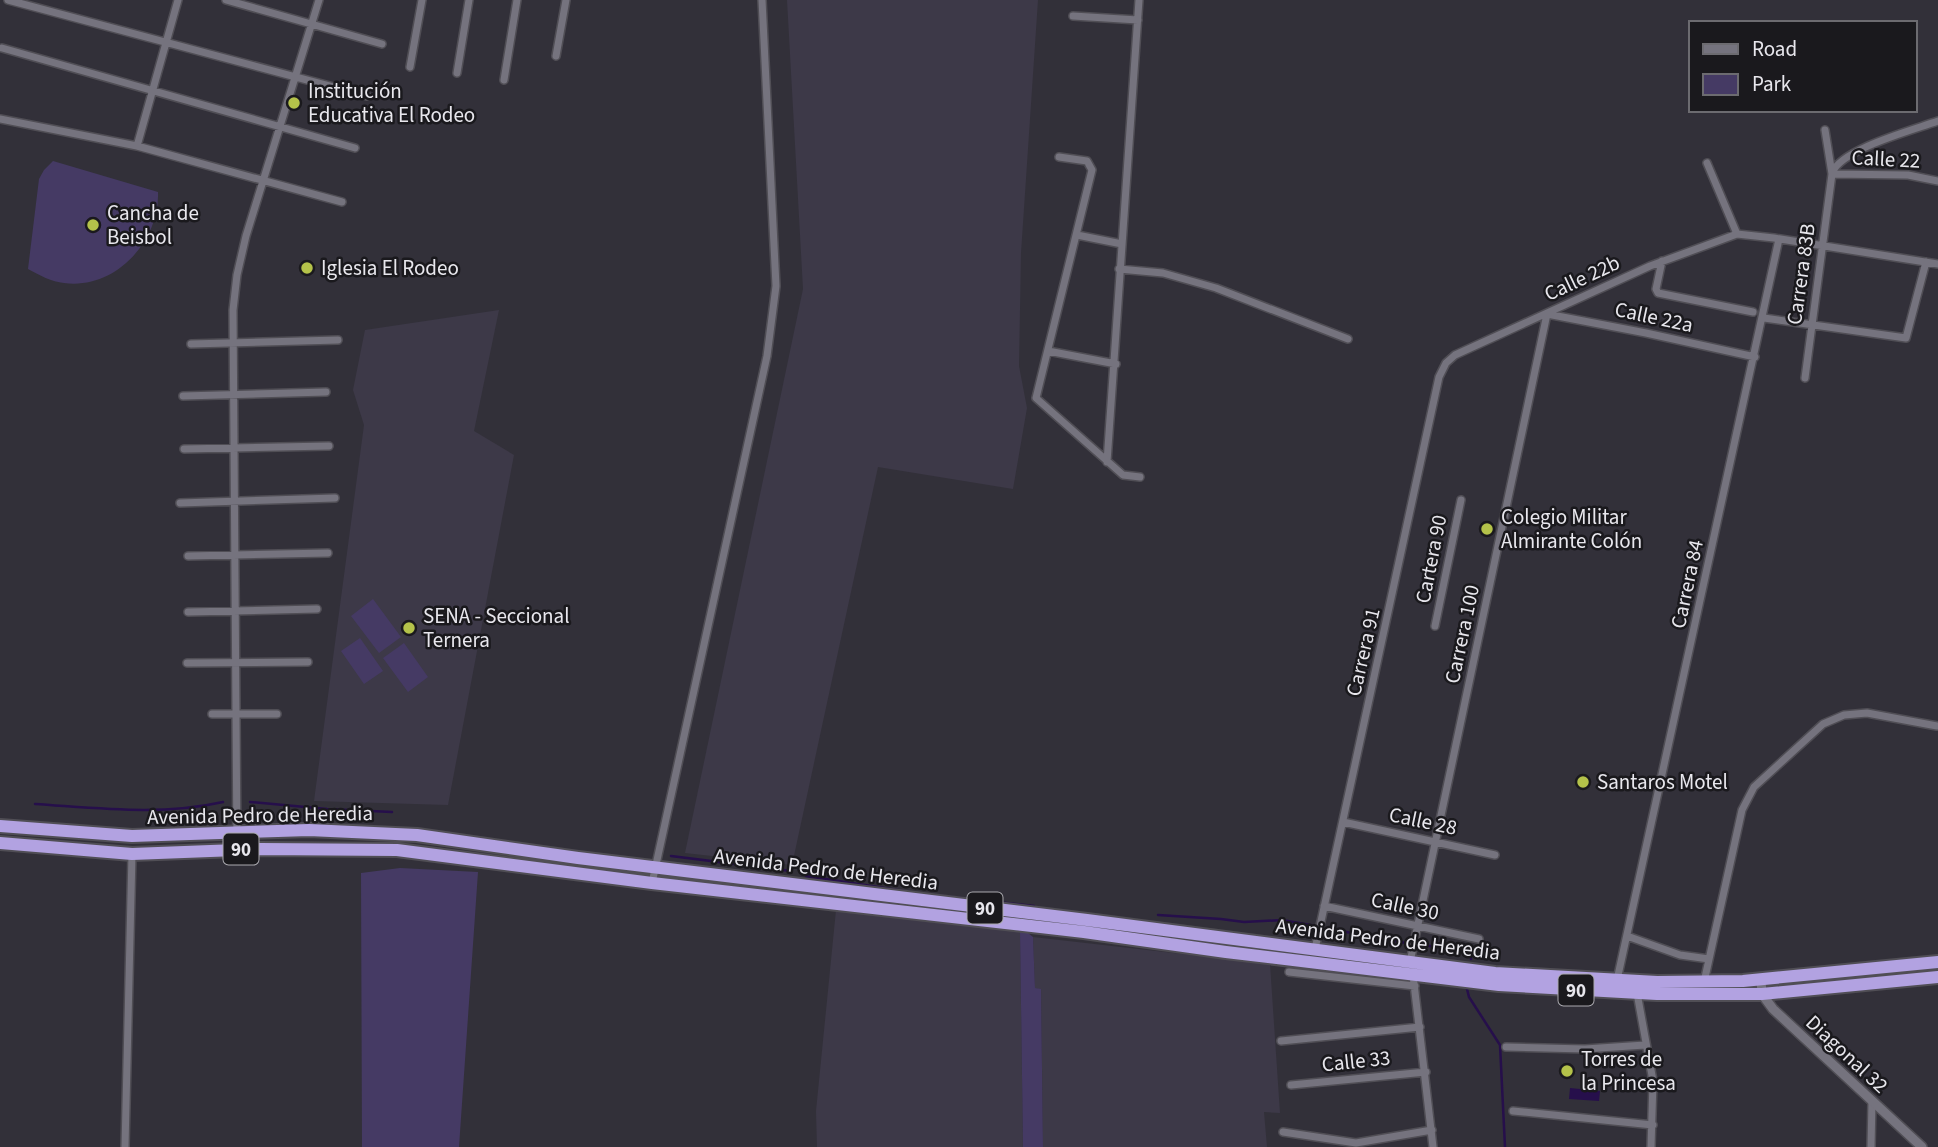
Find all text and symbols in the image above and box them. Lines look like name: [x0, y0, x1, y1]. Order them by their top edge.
legend: [1689, 21, 1917, 112]
text: Road: [1752, 34, 1797, 64]
text: Park: [1752, 69, 1792, 99]
place label: Institución Educativa El Rodeo: [308, 76, 475, 130]
marker: Institución Educativa El Rodeo: [286, 95, 302, 111]
street label: Calle 22: [1851, 142, 1921, 176]
place label: Cancha de Beisbol: [107, 198, 199, 252]
marker: Cancha de Beisbol: [85, 217, 101, 233]
street label: Carrera 83B: [1779, 221, 1823, 327]
street label: Calle 22b: [1539, 247, 1625, 309]
place label: Iglesia El Rodeo: [321, 253, 459, 283]
marker: Iglesia El Rodeo: [299, 260, 315, 276]
street label: Calle 22a: [1612, 294, 1696, 340]
place label: Colegio Militar Almirante Colón: [1501, 502, 1642, 556]
street label: Cartera 90: [1408, 512, 1454, 606]
marker: Colegio Militar Almirante Colón: [1479, 521, 1495, 537]
street label: Carrera 84: [1663, 537, 1711, 631]
street label: Carrera 100: [1437, 582, 1487, 686]
place label: SENA - Seccional Ternera: [423, 601, 570, 655]
street label: Carrera 91: [1338, 605, 1388, 699]
marker: SENA - Seccional Ternera: [401, 620, 417, 636]
place label: Santaros Motel: [1597, 767, 1728, 797]
marker: Santaros Motel: [1575, 774, 1591, 790]
street label: Avenida Pedro de Heredia: [147, 798, 373, 832]
street label: Calle 28: [1386, 799, 1460, 843]
road number: 90: [224, 834, 258, 864]
street label: Avenida Pedro de Heredia: [712, 840, 940, 898]
street label: Calle 30: [1368, 884, 1442, 928]
road number: 90: [968, 893, 1002, 924]
street label: Avenida Pedro de Heredia: [1274, 910, 1502, 968]
road number: 90: [1558, 974, 1594, 1006]
street label: Diagonal 32: [1799, 1008, 1895, 1100]
street label: Calle 33: [1320, 1042, 1392, 1080]
place label: Torres de la Princesa: [1581, 1044, 1676, 1098]
marker: Torres de la Princesa: [1559, 1063, 1575, 1079]

